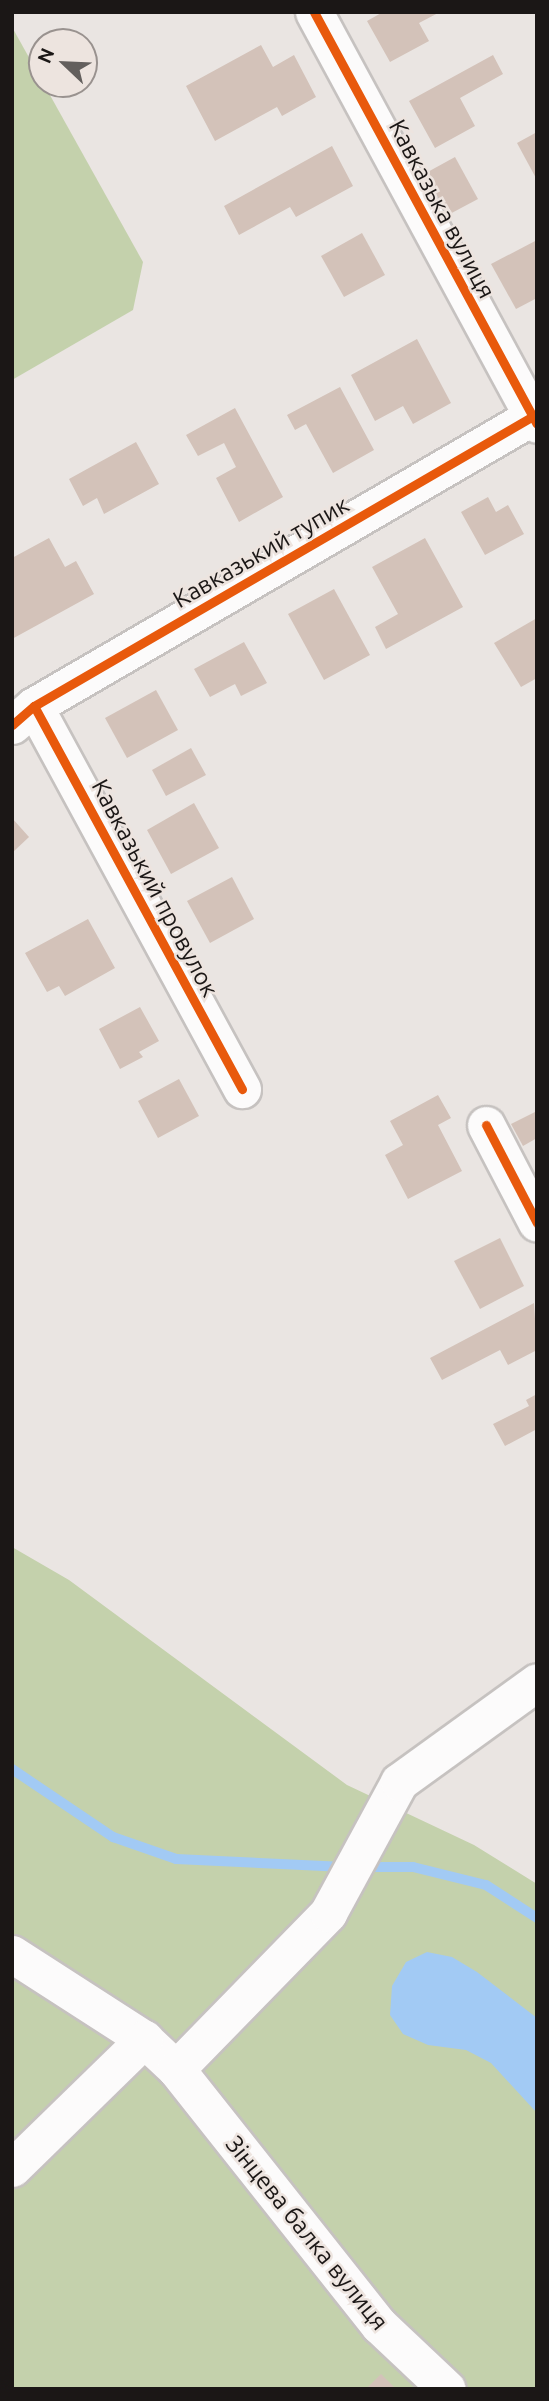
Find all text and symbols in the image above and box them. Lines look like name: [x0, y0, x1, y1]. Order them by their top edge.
north arrow: [28, 28, 98, 98]
text: N: [33, 45, 58, 66]
street label: Кавказька вулиця: [383, 115, 501, 303]
street label: Кавказький тупик: [168, 490, 354, 614]
street label: Кавказький провулок: [86, 775, 224, 1001]
street label: Зінцева балка вулиця: [220, 2130, 394, 2336]

